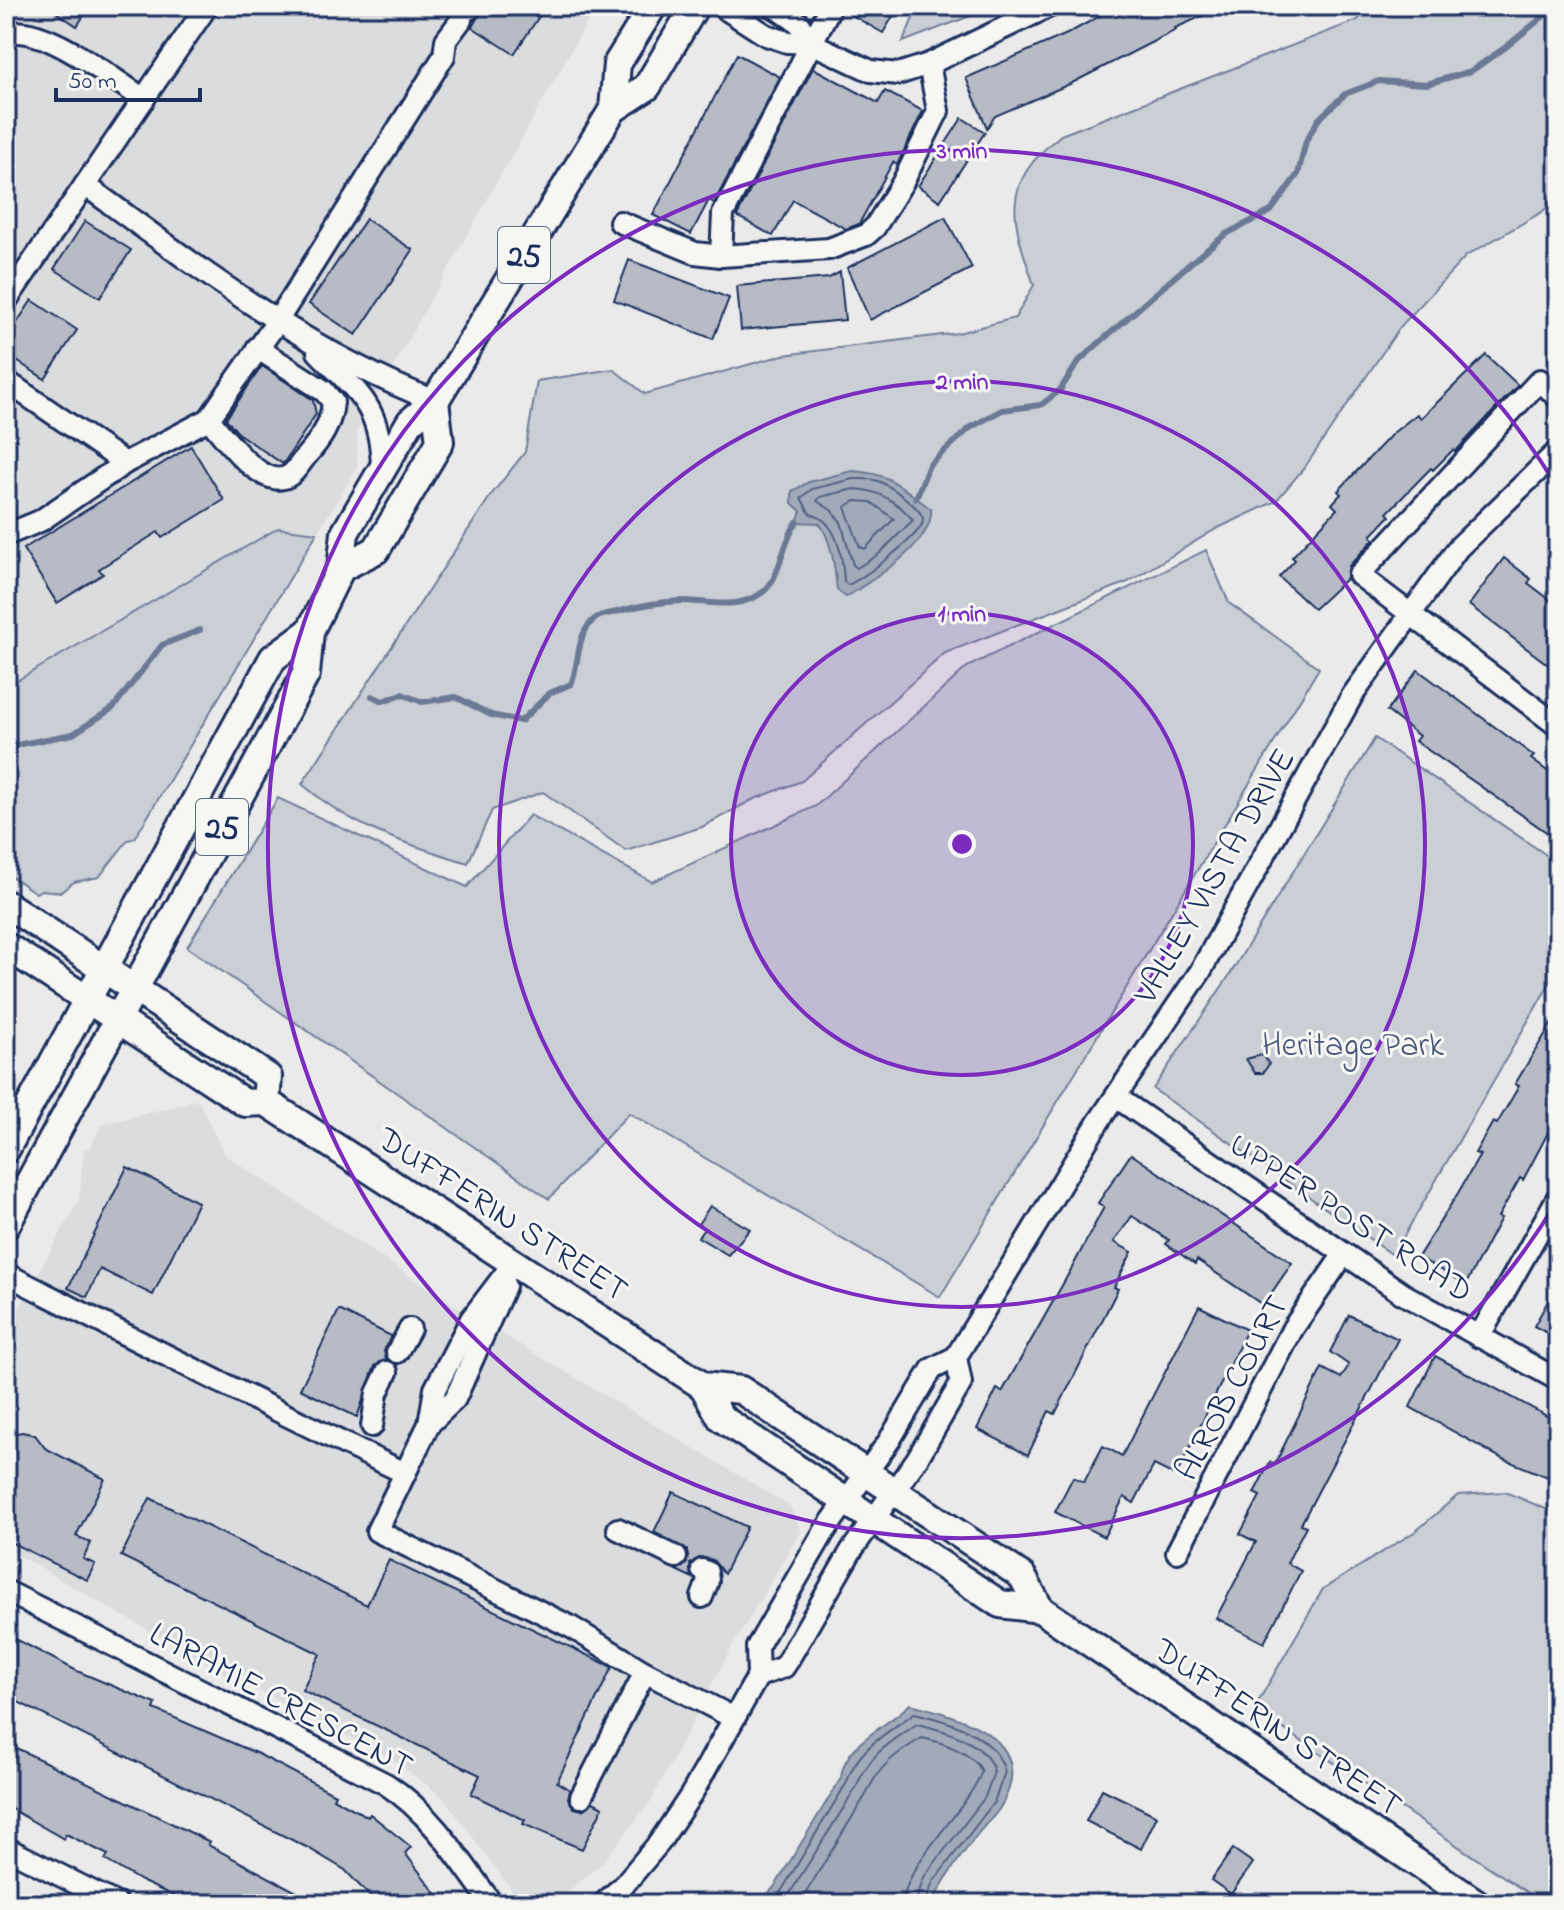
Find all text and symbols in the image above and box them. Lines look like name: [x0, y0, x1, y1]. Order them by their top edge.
scale bar: [56, 52, 200, 102]
text: 50 m: [68, 65, 117, 100]
text: 3 min: [936, 135, 988, 170]
road number: 25: [498, 227, 550, 283]
text: 2 min: [935, 366, 989, 401]
text: 1 min: [938, 598, 986, 633]
street label: VALLEY VISTA DRIVE: [1122, 740, 1310, 1015]
road number: 25: [196, 799, 248, 855]
centre of rings: [948, 830, 976, 858]
park label: Heritage Park: [1262, 1022, 1444, 1072]
street label: DUFFERIN STREET: [366, 1116, 637, 1316]
street label: UPPER POST ROAD: [1218, 1122, 1482, 1317]
street label: ALROB COURT: [1164, 1287, 1303, 1491]
street label: LARAMIE CRESCENT: [139, 1611, 421, 1792]
street label: DUFFERIN STREET: [1142, 1627, 1411, 1831]

